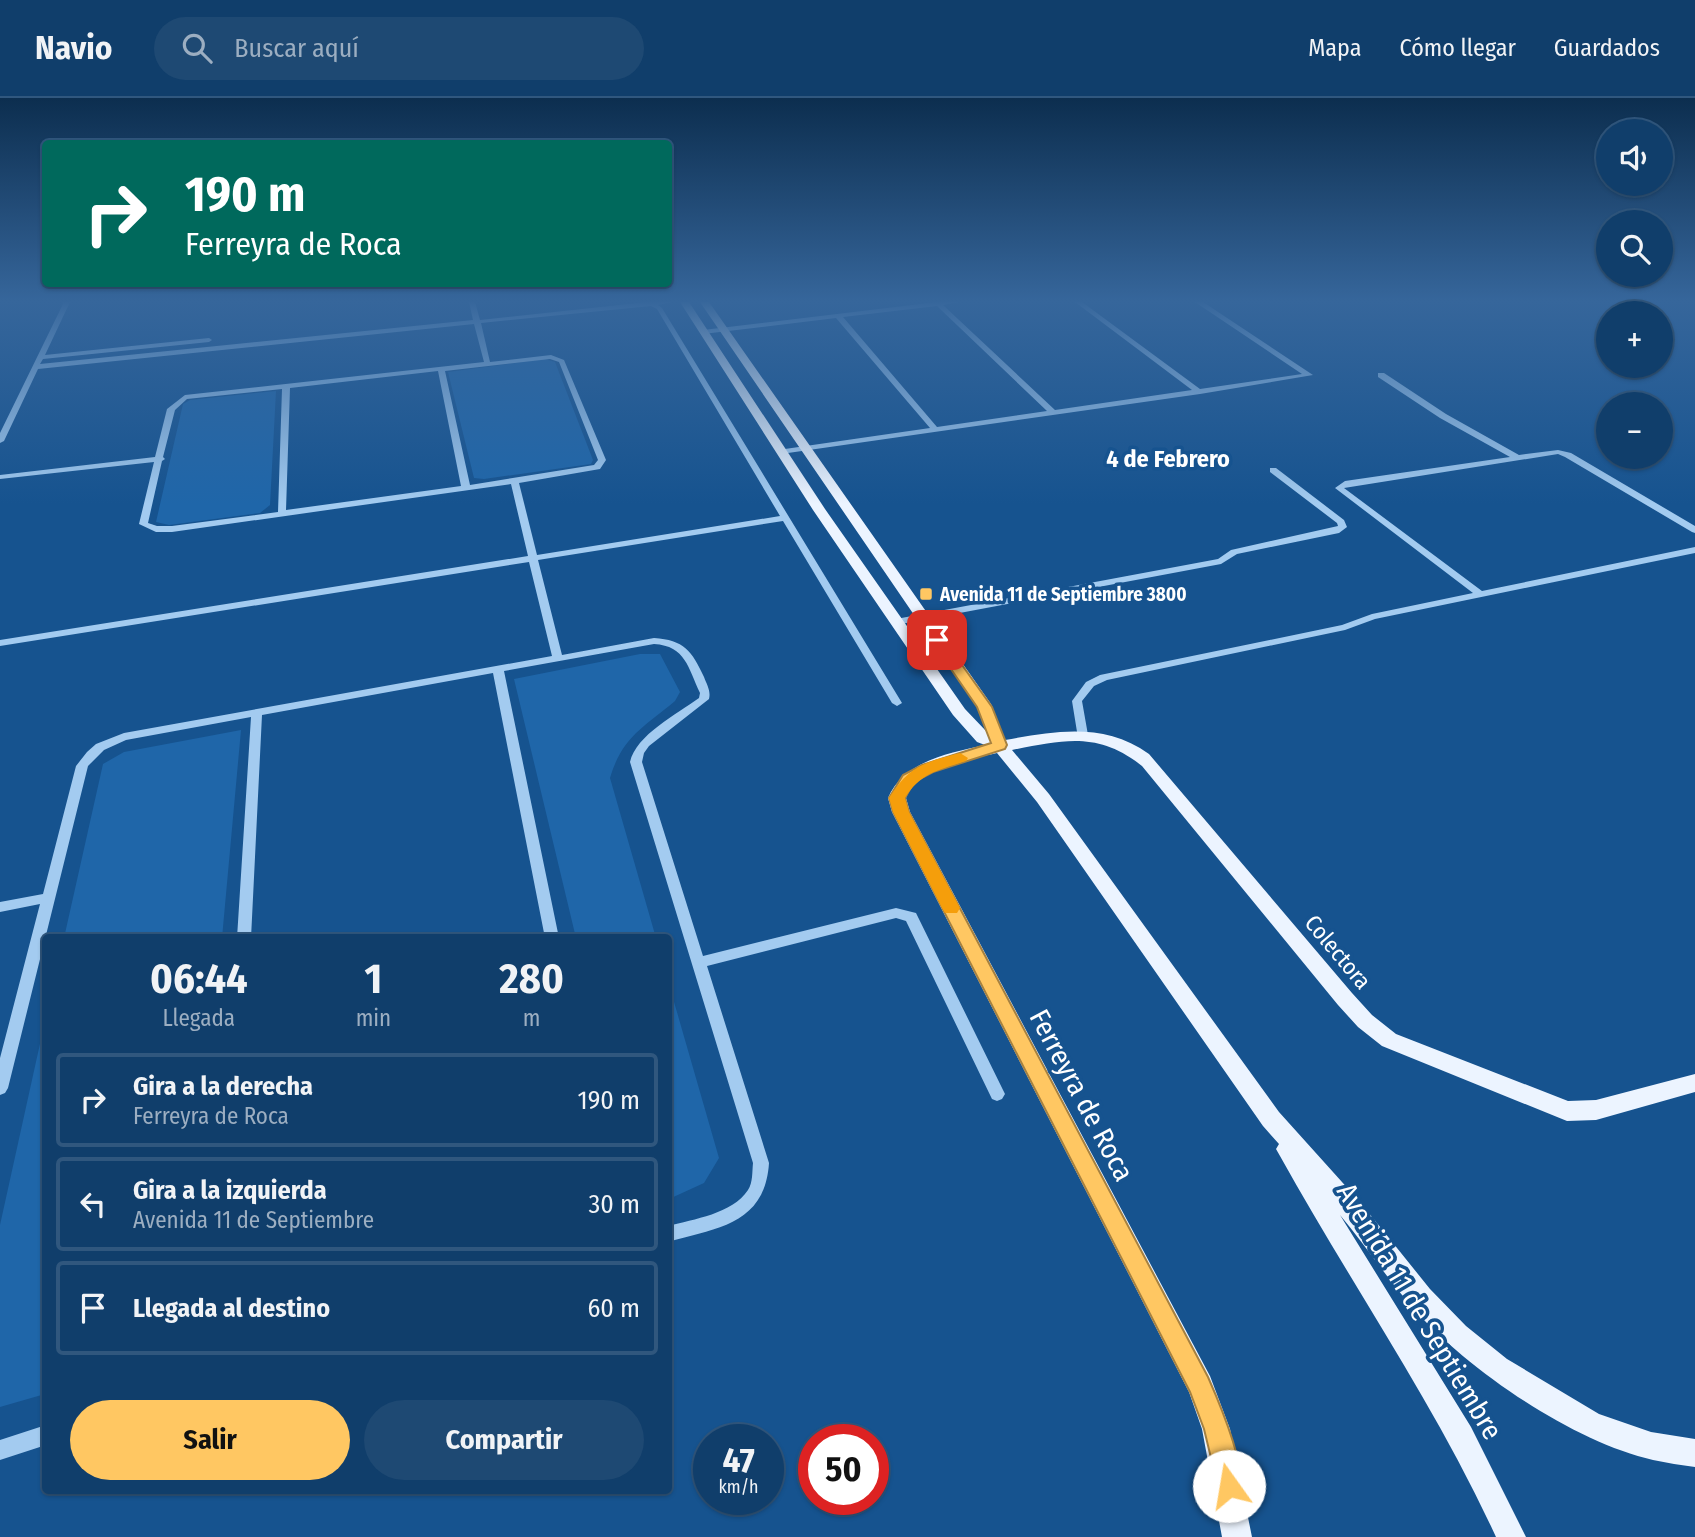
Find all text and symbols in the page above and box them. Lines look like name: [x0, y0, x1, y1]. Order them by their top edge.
search box: [154, 17, 644, 80]
text: Navio: [35, 28, 112, 68]
icon: search: [178, 29, 216, 67]
text: Buscar aquí: [234, 33, 359, 64]
text: Mapa: [1308, 34, 1361, 62]
text: Cómo llegar: [1399, 34, 1516, 62]
text: Guardados: [1554, 34, 1660, 62]
map controls: [1596, 119, 1673, 469]
button: sound: [1596, 119, 1673, 196]
text: 190 m: [185, 165, 305, 224]
icon: right: [70, 168, 161, 259]
button: search: [1596, 210, 1673, 287]
text: Ferreyra de Roca: [185, 225, 402, 263]
button: +: [1596, 301, 1673, 378]
button: −: [1596, 392, 1673, 469]
district label: 4 de Febrero: [1106, 445, 1230, 473]
place label: Avenida 11 de Septiembre 3800: [939, 583, 1187, 606]
marker: Avenida 11 de Septiembre 3800: [918, 586, 934, 602]
pin: [907, 610, 967, 670]
icon: arrive: [918, 621, 956, 659]
street label: Colectora: [1299, 909, 1377, 995]
text: 06:44: [150, 954, 248, 1004]
text: 1: [365, 954, 382, 1004]
text: 280: [499, 954, 564, 1004]
text: Llegada: [163, 1004, 235, 1032]
text: min: [356, 1004, 391, 1032]
text: m: [523, 1004, 540, 1032]
street label: Ferreyra de Roca: [1022, 1004, 1141, 1187]
text: Gira a la derecha: [133, 1071, 313, 1102]
icon: right: [74, 1081, 112, 1119]
text: 190 m: [578, 1085, 640, 1116]
text: Ferreyra de Roca: [133, 1102, 289, 1130]
text: Gira a la izquierda: [133, 1175, 327, 1206]
street label: Avenida 11 de Septiembre: [1330, 1177, 1509, 1445]
icon: left: [74, 1185, 112, 1223]
text: 30 m: [589, 1189, 640, 1220]
text: Avenida 11 de Septiembre: [133, 1206, 374, 1234]
icon: arrive: [74, 1289, 112, 1327]
text: Llegada al destino: [133, 1293, 330, 1324]
text: 60 m: [587, 1293, 640, 1324]
button: Salir: [70, 1400, 350, 1480]
button: Compartir: [364, 1400, 644, 1480]
speed limit sign: 50: [798, 1424, 889, 1515]
text: 47: [722, 1439, 755, 1481]
position arrow: [1192, 1449, 1266, 1523]
text: km/h: [718, 1476, 759, 1498]

